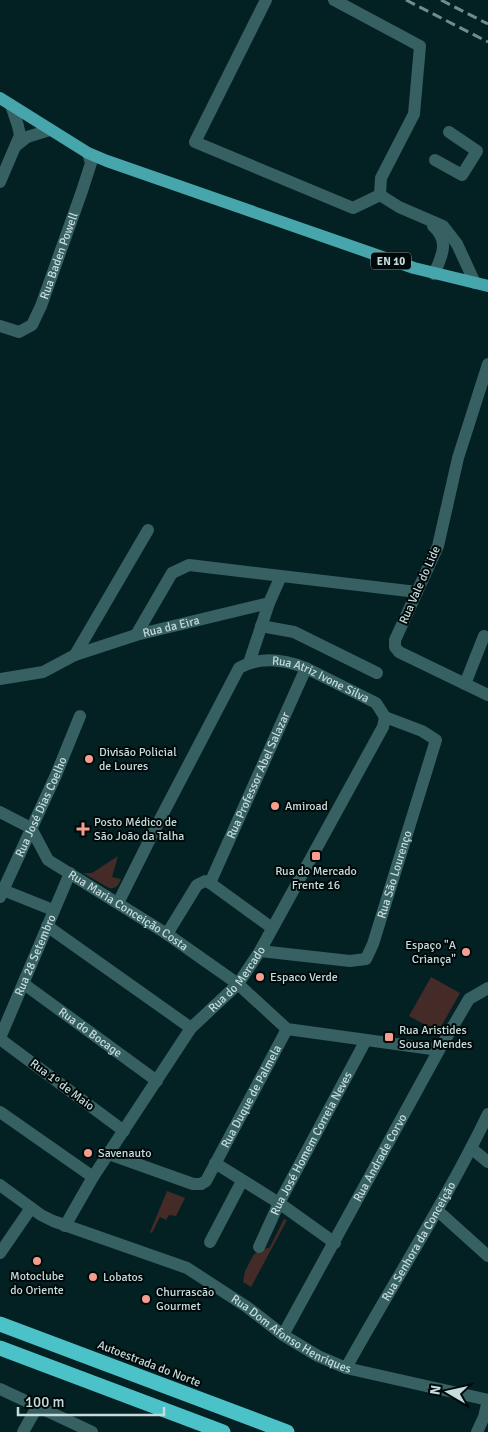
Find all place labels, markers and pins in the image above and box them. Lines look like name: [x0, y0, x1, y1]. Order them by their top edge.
place label: Divisão Policial de Loures: [99, 745, 177, 774]
marker: Divisão Policial de Loures: [83, 753, 95, 765]
place label: Amiroad: [285, 799, 328, 814]
marker: Amiroad: [269, 800, 281, 812]
place label: Posto Médico de São João da Talha: [94, 815, 184, 844]
marker: Posto Médico de São João da Talha: [76, 822, 90, 836]
marker: Rua do Mercado Frente 16: [310, 850, 322, 862]
place label: Rua do Mercado Frente 16: [275, 864, 357, 893]
place label: Espaço "A Criança": [405, 938, 457, 967]
marker: Espaço "A Criança": [460, 946, 472, 958]
place label: Espaco Verde: [270, 970, 338, 985]
marker: Espaco Verde: [254, 971, 266, 983]
place label: Rua Aristides Sousa Mendes: [399, 1023, 472, 1052]
marker: Rua Aristides Sousa Mendes: [383, 1031, 395, 1043]
place label: Savenauto: [98, 1146, 151, 1161]
marker: Savenauto: [82, 1147, 94, 1159]
marker: Motoclube do Oriente: [31, 1255, 43, 1267]
place label: Motoclube do Oriente: [10, 1269, 64, 1298]
place label: Lobatos: [103, 1270, 143, 1285]
marker: Lobatos: [87, 1271, 99, 1283]
place label: Churrascão Gourmet: [156, 1285, 214, 1314]
marker: Churrascão Gourmet: [140, 1293, 152, 1305]

